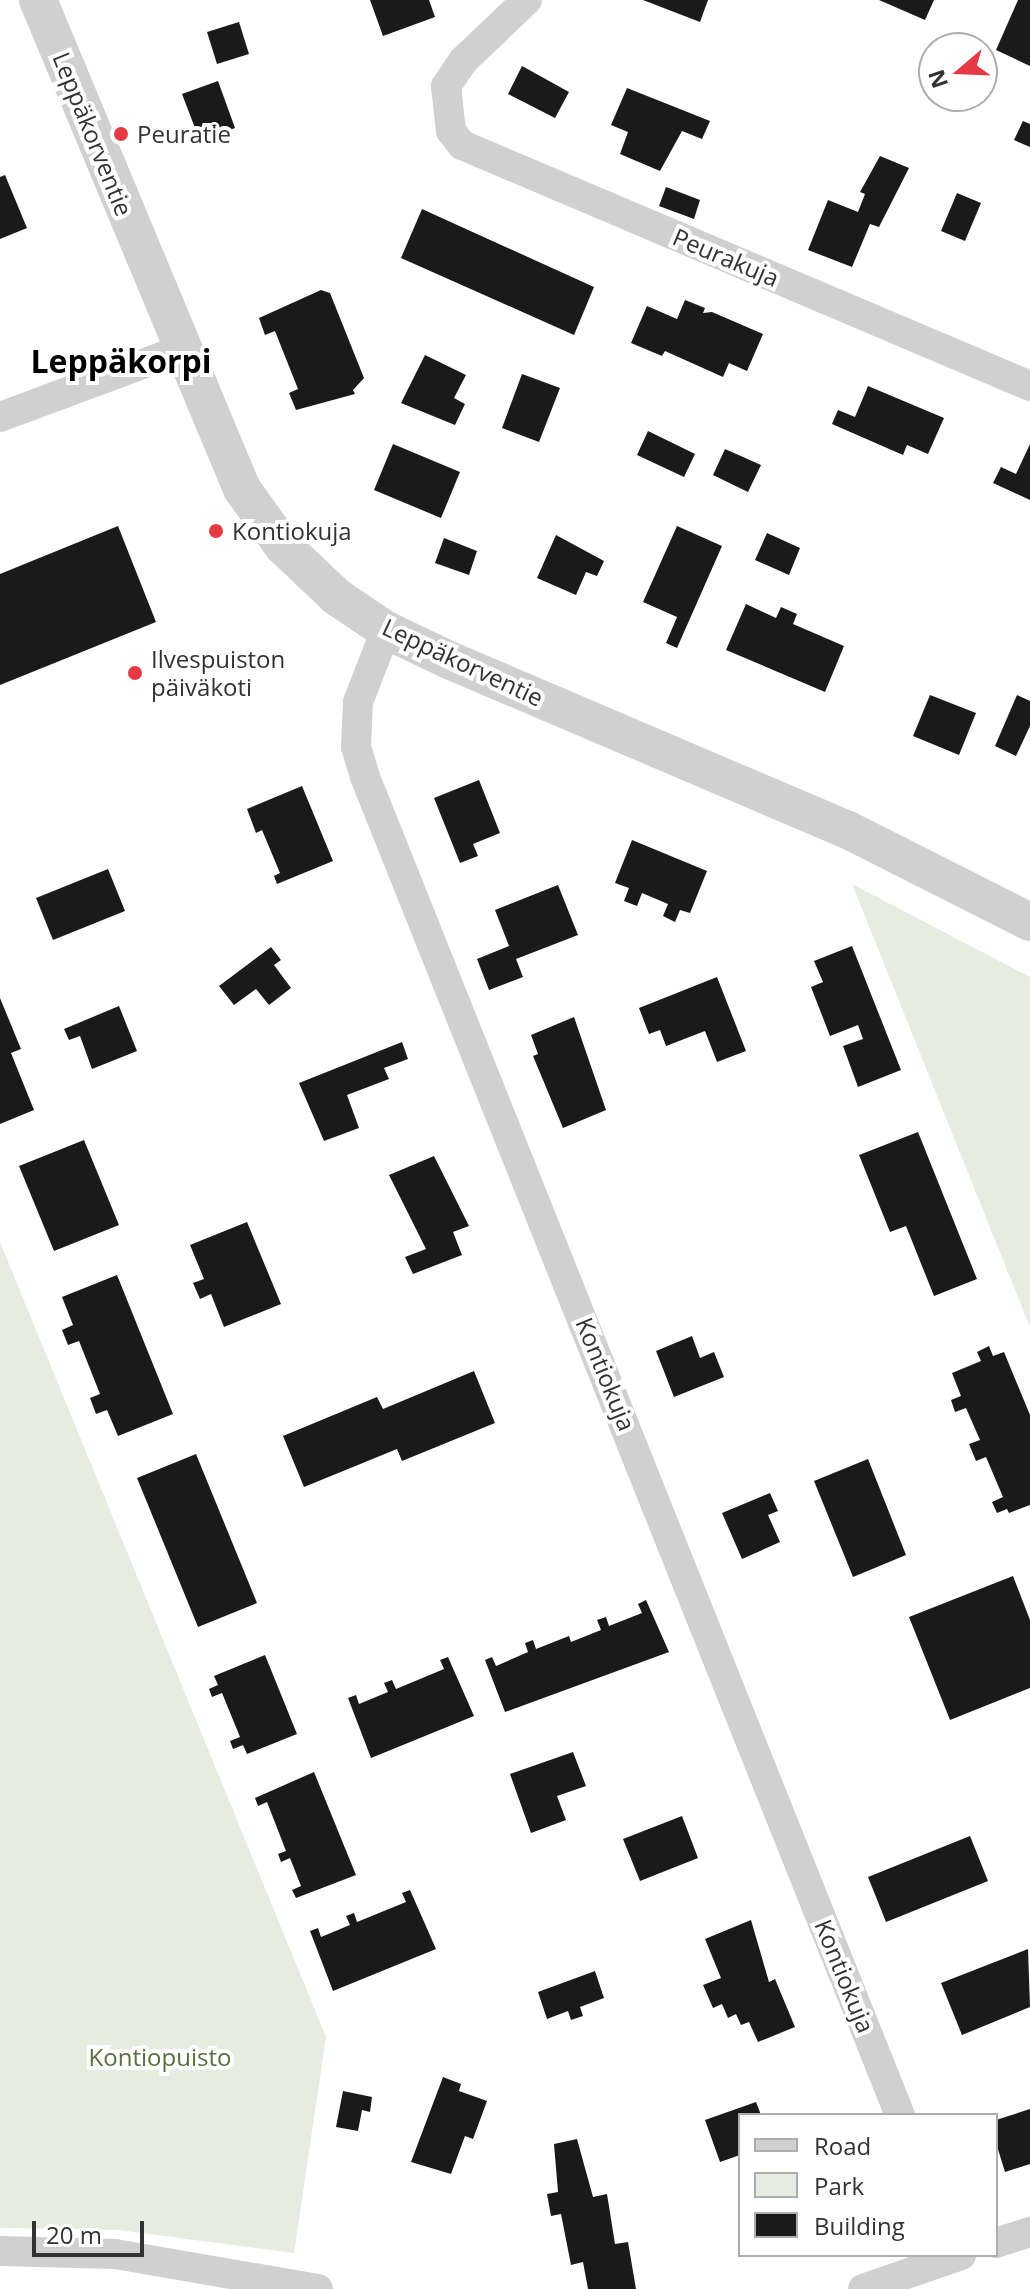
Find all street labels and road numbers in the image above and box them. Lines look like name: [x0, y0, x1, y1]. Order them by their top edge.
street label: Leppäkorventie: [47, 48, 139, 220]
street label: Peurakuja: [669, 222, 783, 292]
street label: Leppäkorventie: [378, 612, 548, 712]
street label: Kontiokuja: [570, 1313, 642, 1435]
street label: Kontiokuja: [809, 1915, 881, 2037]

